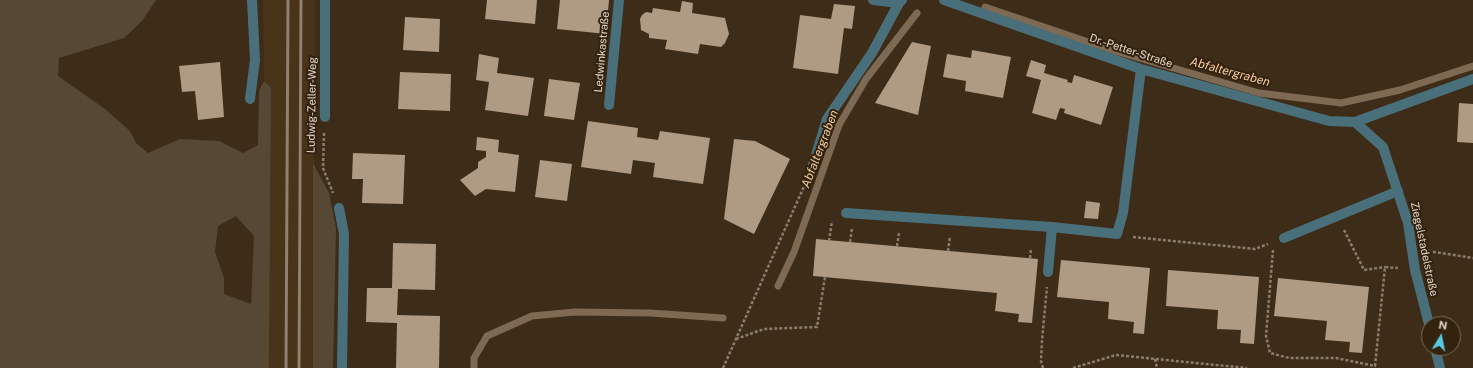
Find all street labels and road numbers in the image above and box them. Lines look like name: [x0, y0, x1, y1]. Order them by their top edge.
street label: Ledwinkastraße: [592, 11, 612, 93]
street label: Dr.-Petter-Straße: [1088, 31, 1174, 71]
street label: Ludwig-Zeller-Weg: [305, 57, 319, 153]
street label: Ziegelstadelstraße: [1408, 201, 1440, 297]

